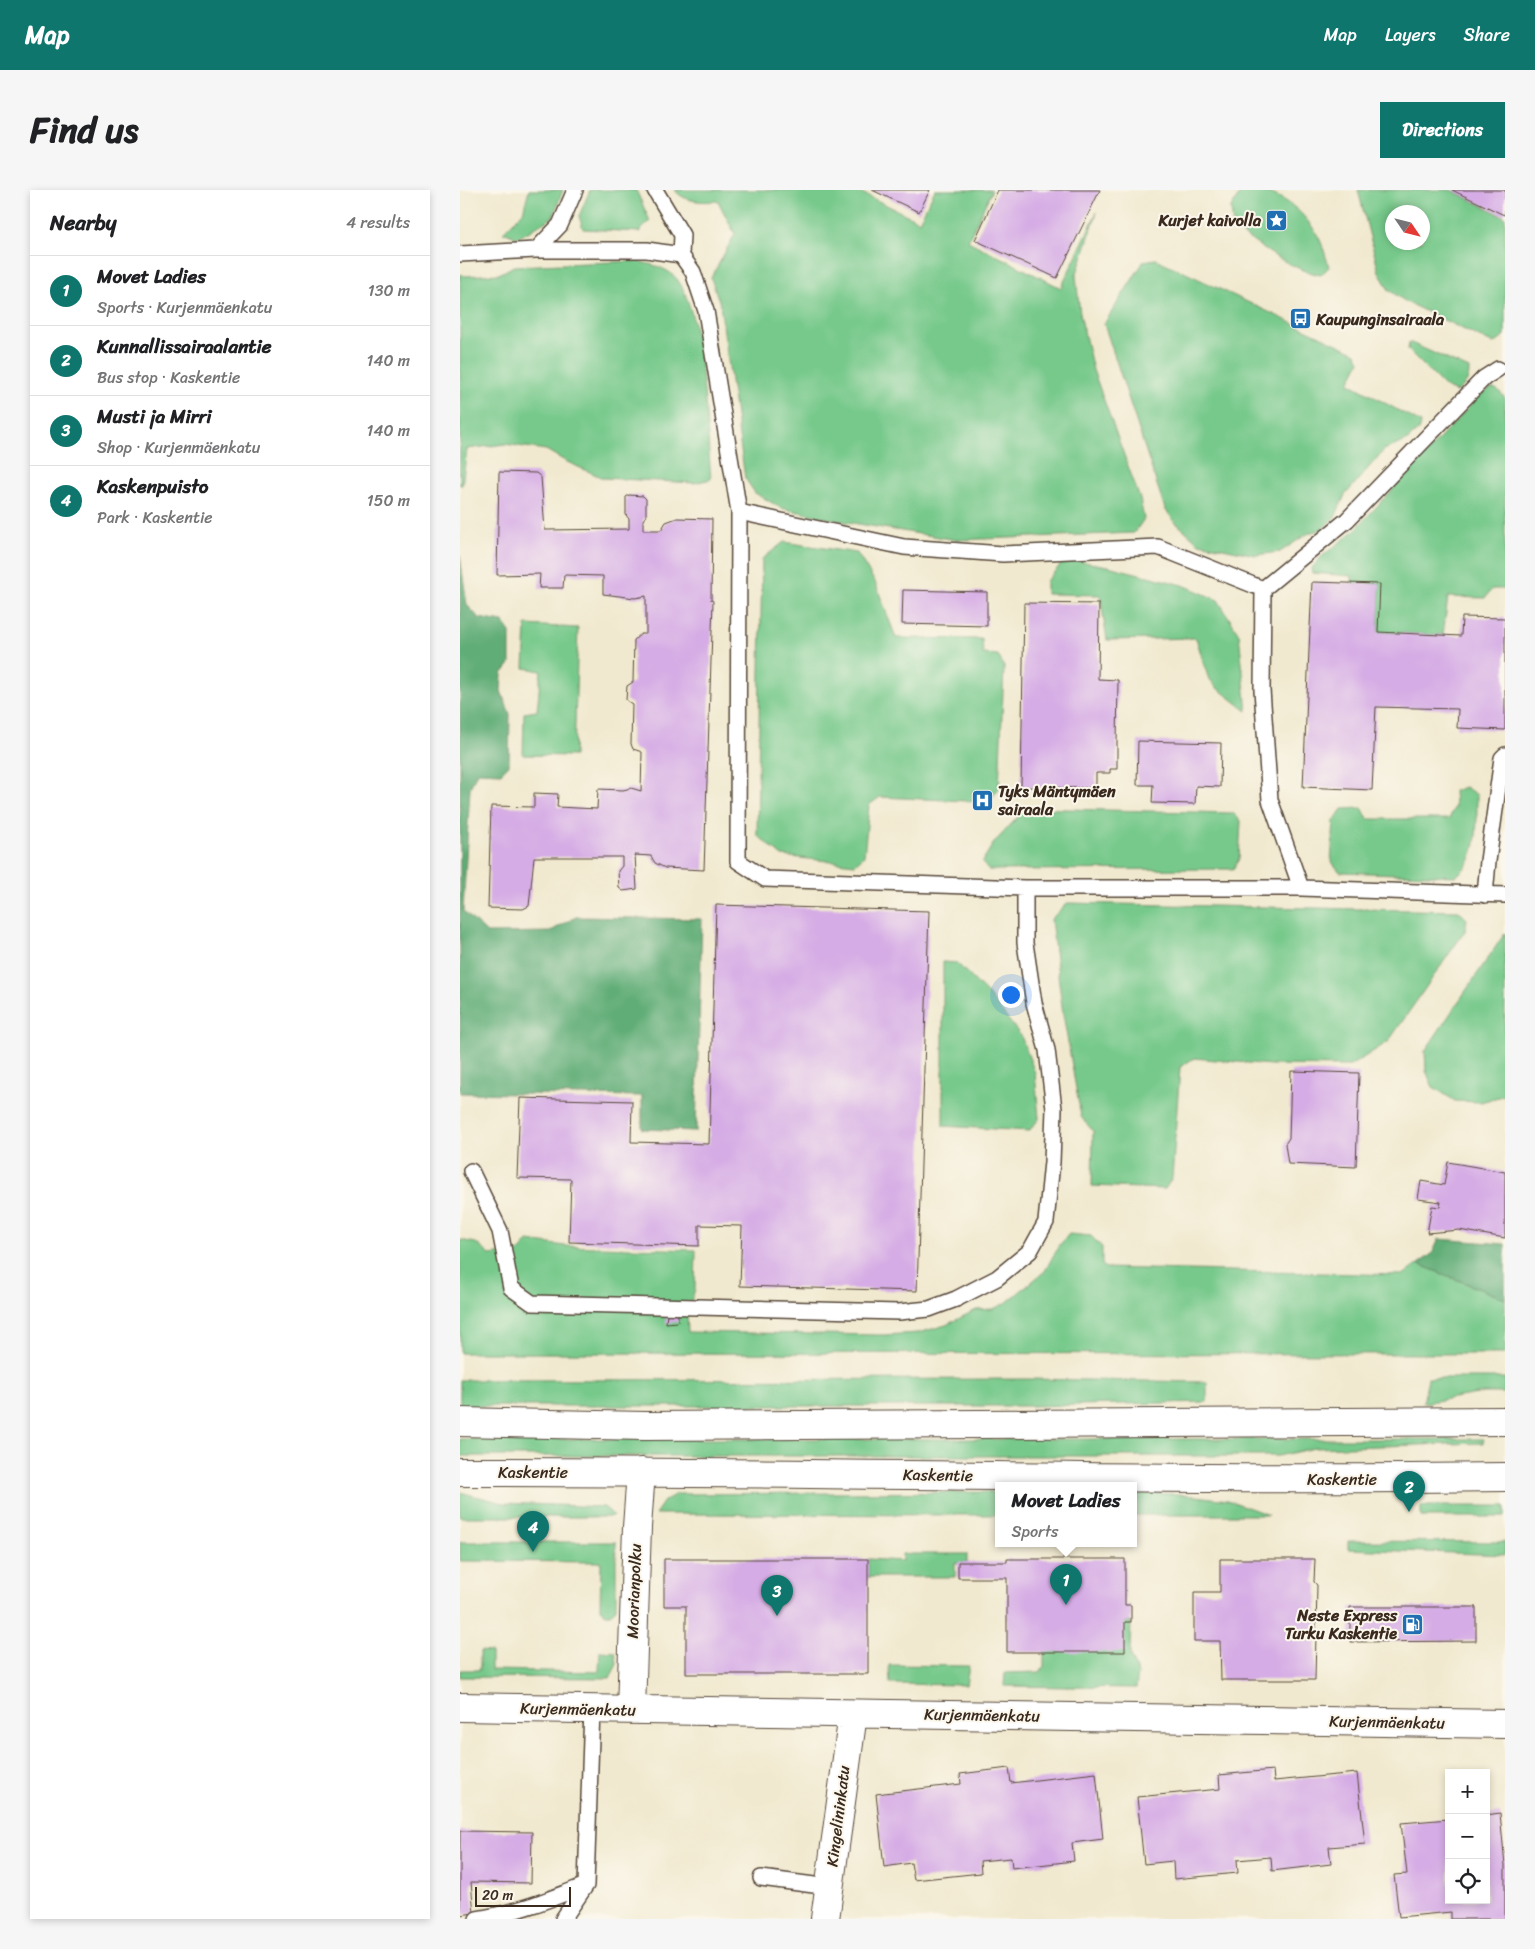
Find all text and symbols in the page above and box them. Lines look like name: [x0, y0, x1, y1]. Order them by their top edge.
text: Map: [25, 14, 69, 56]
text: Map: [1324, 19, 1357, 51]
text: Layers: [1385, 19, 1436, 51]
text: Share: [1464, 19, 1510, 51]
text: Find us: [30, 99, 138, 161]
button: Directions: [1380, 102, 1505, 158]
text: Nearby: [50, 204, 116, 242]
north arrow: [1385, 205, 1430, 250]
place label: Kurjet kaivolla: [1157, 206, 1262, 235]
text: 4 results: [346, 208, 410, 237]
place icon: Kurjet kaivolla: [1265, 208, 1289, 232]
text: Movet Ladies: [97, 260, 206, 293]
text: 1: [63, 276, 69, 305]
text: 130 m: [368, 276, 410, 305]
text: Sports · Kurjenmäenkatu: [97, 293, 272, 322]
place label: Kaupunginsairaala: [1315, 305, 1445, 334]
bus stop icon: Kaupunginsairaala: [1288, 307, 1312, 331]
text: Kunnallissairaalantie: [97, 330, 272, 363]
text: 2: [61, 346, 71, 375]
text: 140 m: [367, 346, 410, 375]
text: Bus stop · Kaskentie: [97, 363, 240, 392]
text: Musti ja Mirri: [97, 400, 212, 433]
text: 3: [62, 416, 70, 445]
text: 140 m: [367, 416, 410, 445]
text: Shop · Kurjenmäenkatu: [97, 433, 260, 462]
text: Kaskenpuisto: [97, 470, 209, 503]
text: 4: [61, 486, 71, 515]
text: 150 m: [367, 486, 410, 515]
text: Park · Kaskentie: [97, 503, 213, 532]
place label: Tyks Mäntymäen sairaala: [997, 777, 1116, 824]
hospital icon: Tyks Mäntymäen sairaala: [970, 788, 994, 812]
your location: [998, 982, 1024, 1008]
street label: Kaskentie: [498, 1458, 568, 1487]
street label: Kaskentie: [903, 1460, 973, 1490]
street label: Kaskentie: [1307, 1465, 1377, 1494]
pin: 2: [1393, 1471, 1425, 1512]
popup: [995, 1482, 1137, 1547]
text: Movet Ladies: [1011, 1484, 1121, 1517]
pin: 4: [517, 1511, 549, 1552]
text: Sports: [1011, 1517, 1058, 1546]
street label: Moorianpolku: [618, 1543, 650, 1639]
pin: 1: [1050, 1564, 1082, 1605]
pin: 3: [761, 1575, 793, 1616]
place label: Neste Express Turku Kaskentie: [1285, 1601, 1398, 1648]
fuel station icon: Neste Express Turku Kaskentie: [1401, 1612, 1425, 1636]
street label: Kurjenmäenkatu: [520, 1693, 637, 1725]
street label: Kurjenmäenkatu: [924, 1699, 1041, 1731]
street label: Kurjenmäenkatu: [1329, 1706, 1446, 1738]
street label: Kingelininkatu: [817, 1763, 859, 1868]
map controls: [1445, 1769, 1490, 1904]
button: +: [1445, 1769, 1490, 1814]
button: −: [1445, 1814, 1490, 1859]
button: locate: [1445, 1859, 1490, 1904]
text: 20 m: [482, 1883, 513, 1908]
scale bar: [475, 1884, 571, 1907]

